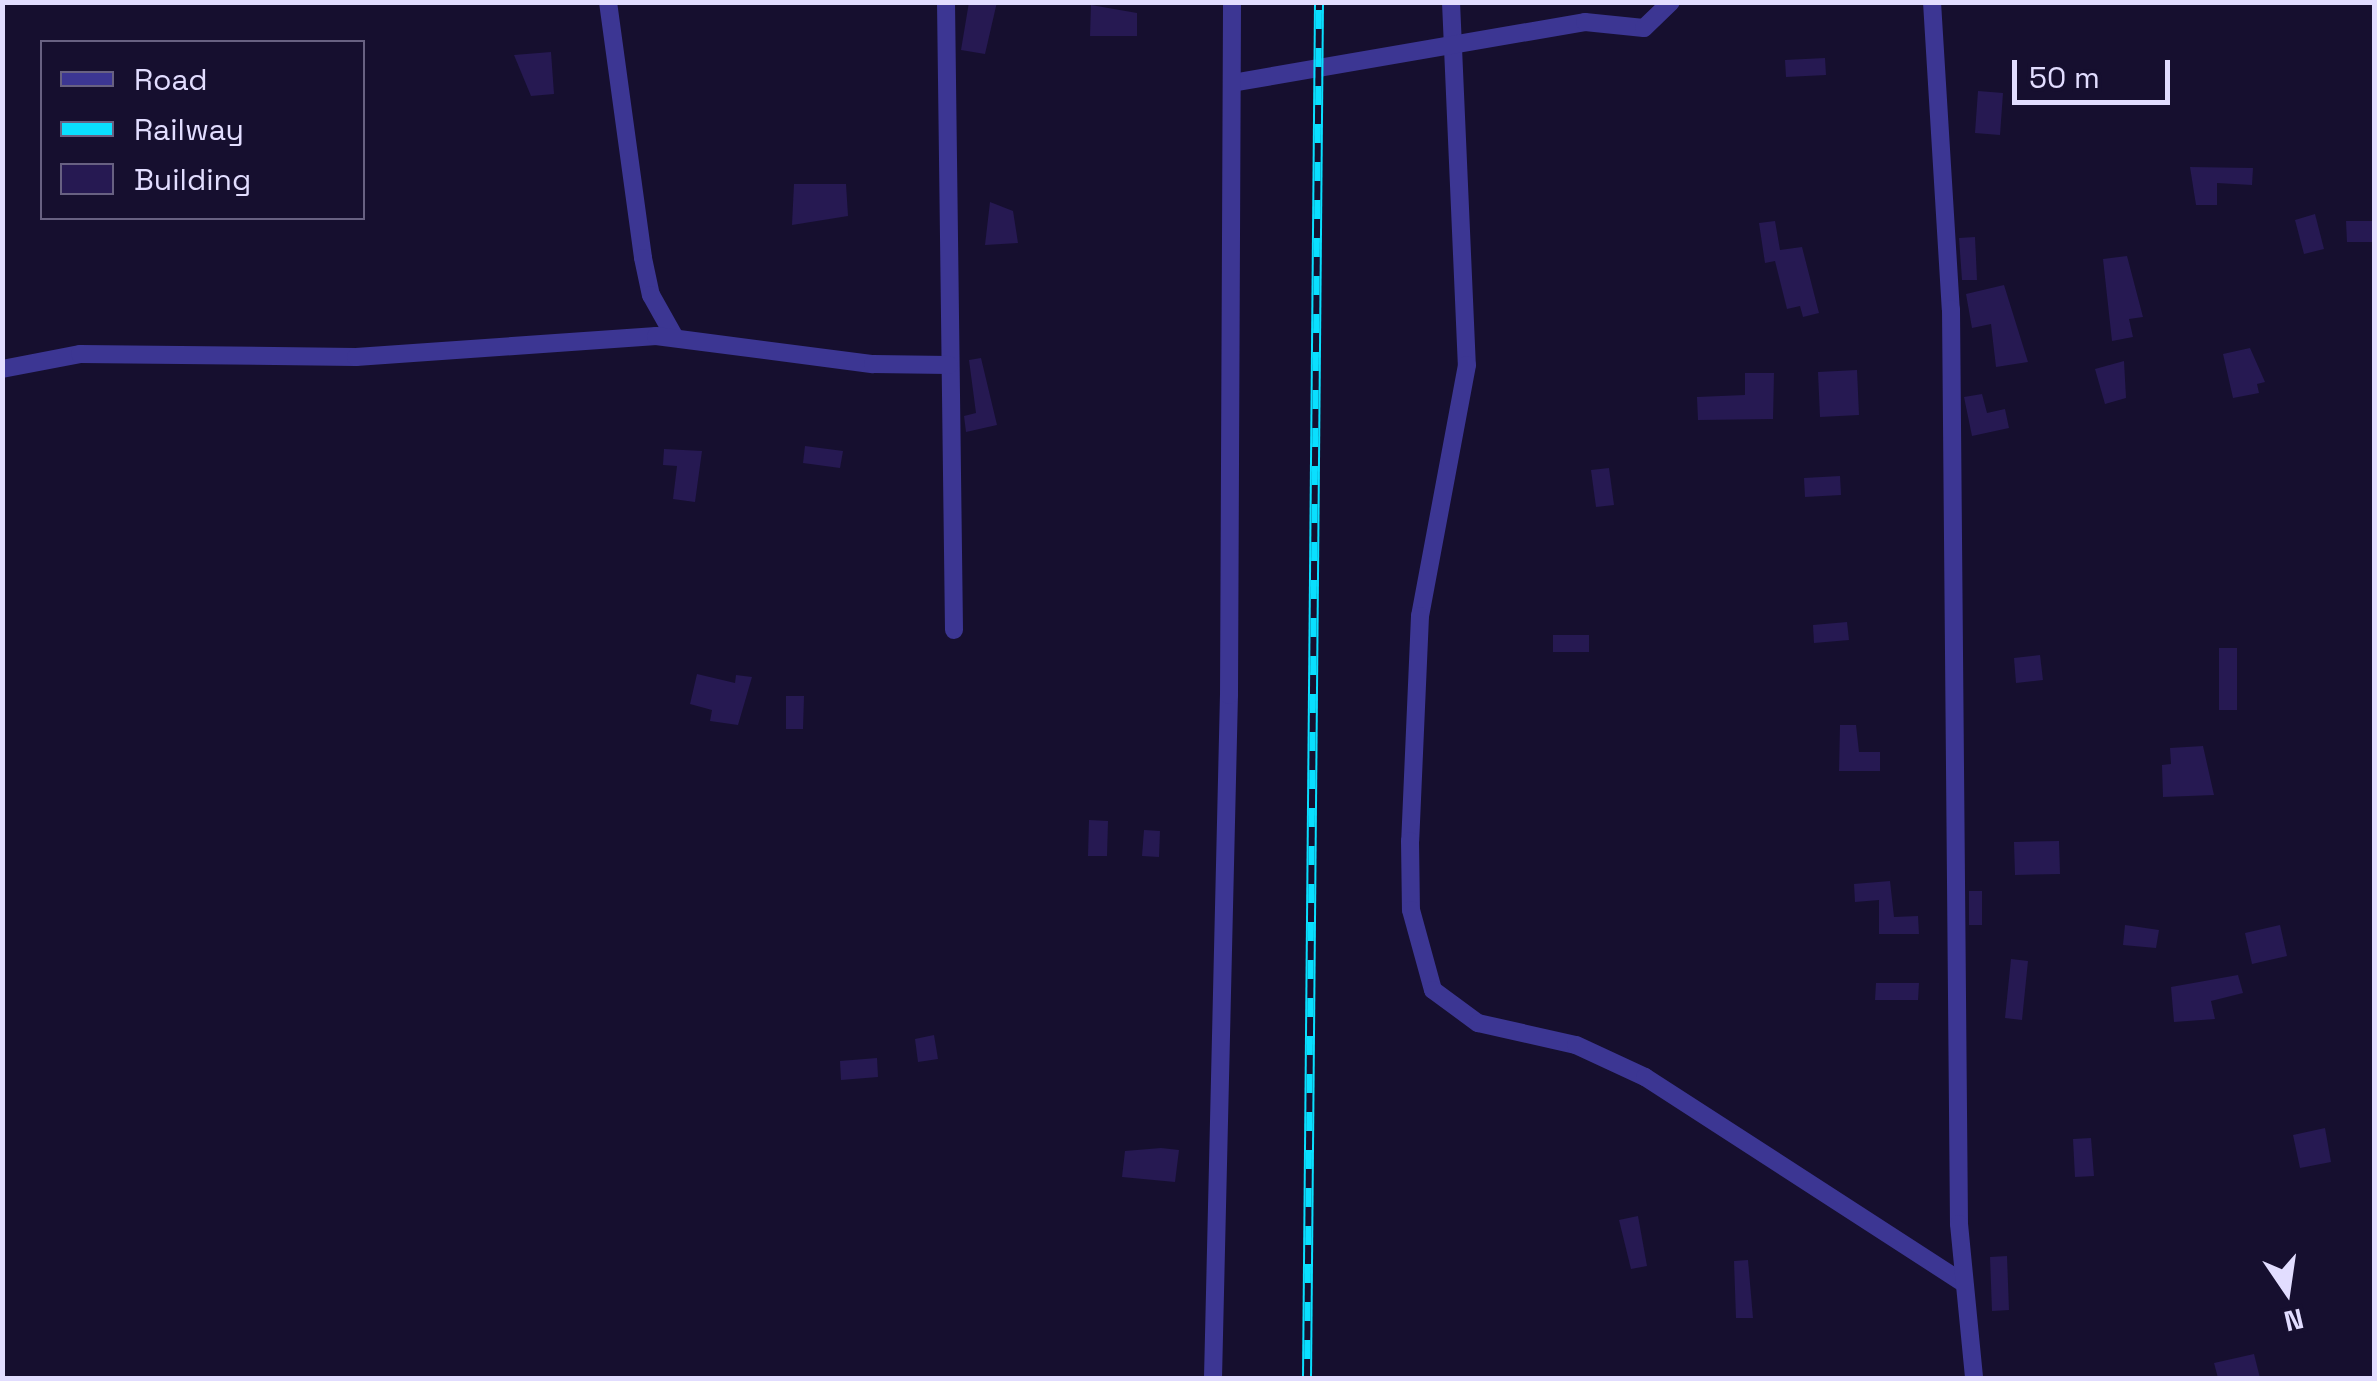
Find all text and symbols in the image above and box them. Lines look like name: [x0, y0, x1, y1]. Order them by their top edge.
legend: [40, 40, 365, 220]
scale bar: [2017, 40, 2174, 102]
text: 50 m: [2029, 58, 2100, 97]
text: Road: [134, 60, 208, 99]
text: Railway: [134, 110, 244, 149]
text: Building: [134, 160, 251, 199]
north arrow: [2237, 1241, 2337, 1341]
text: N: [2281, 1301, 2307, 1340]

